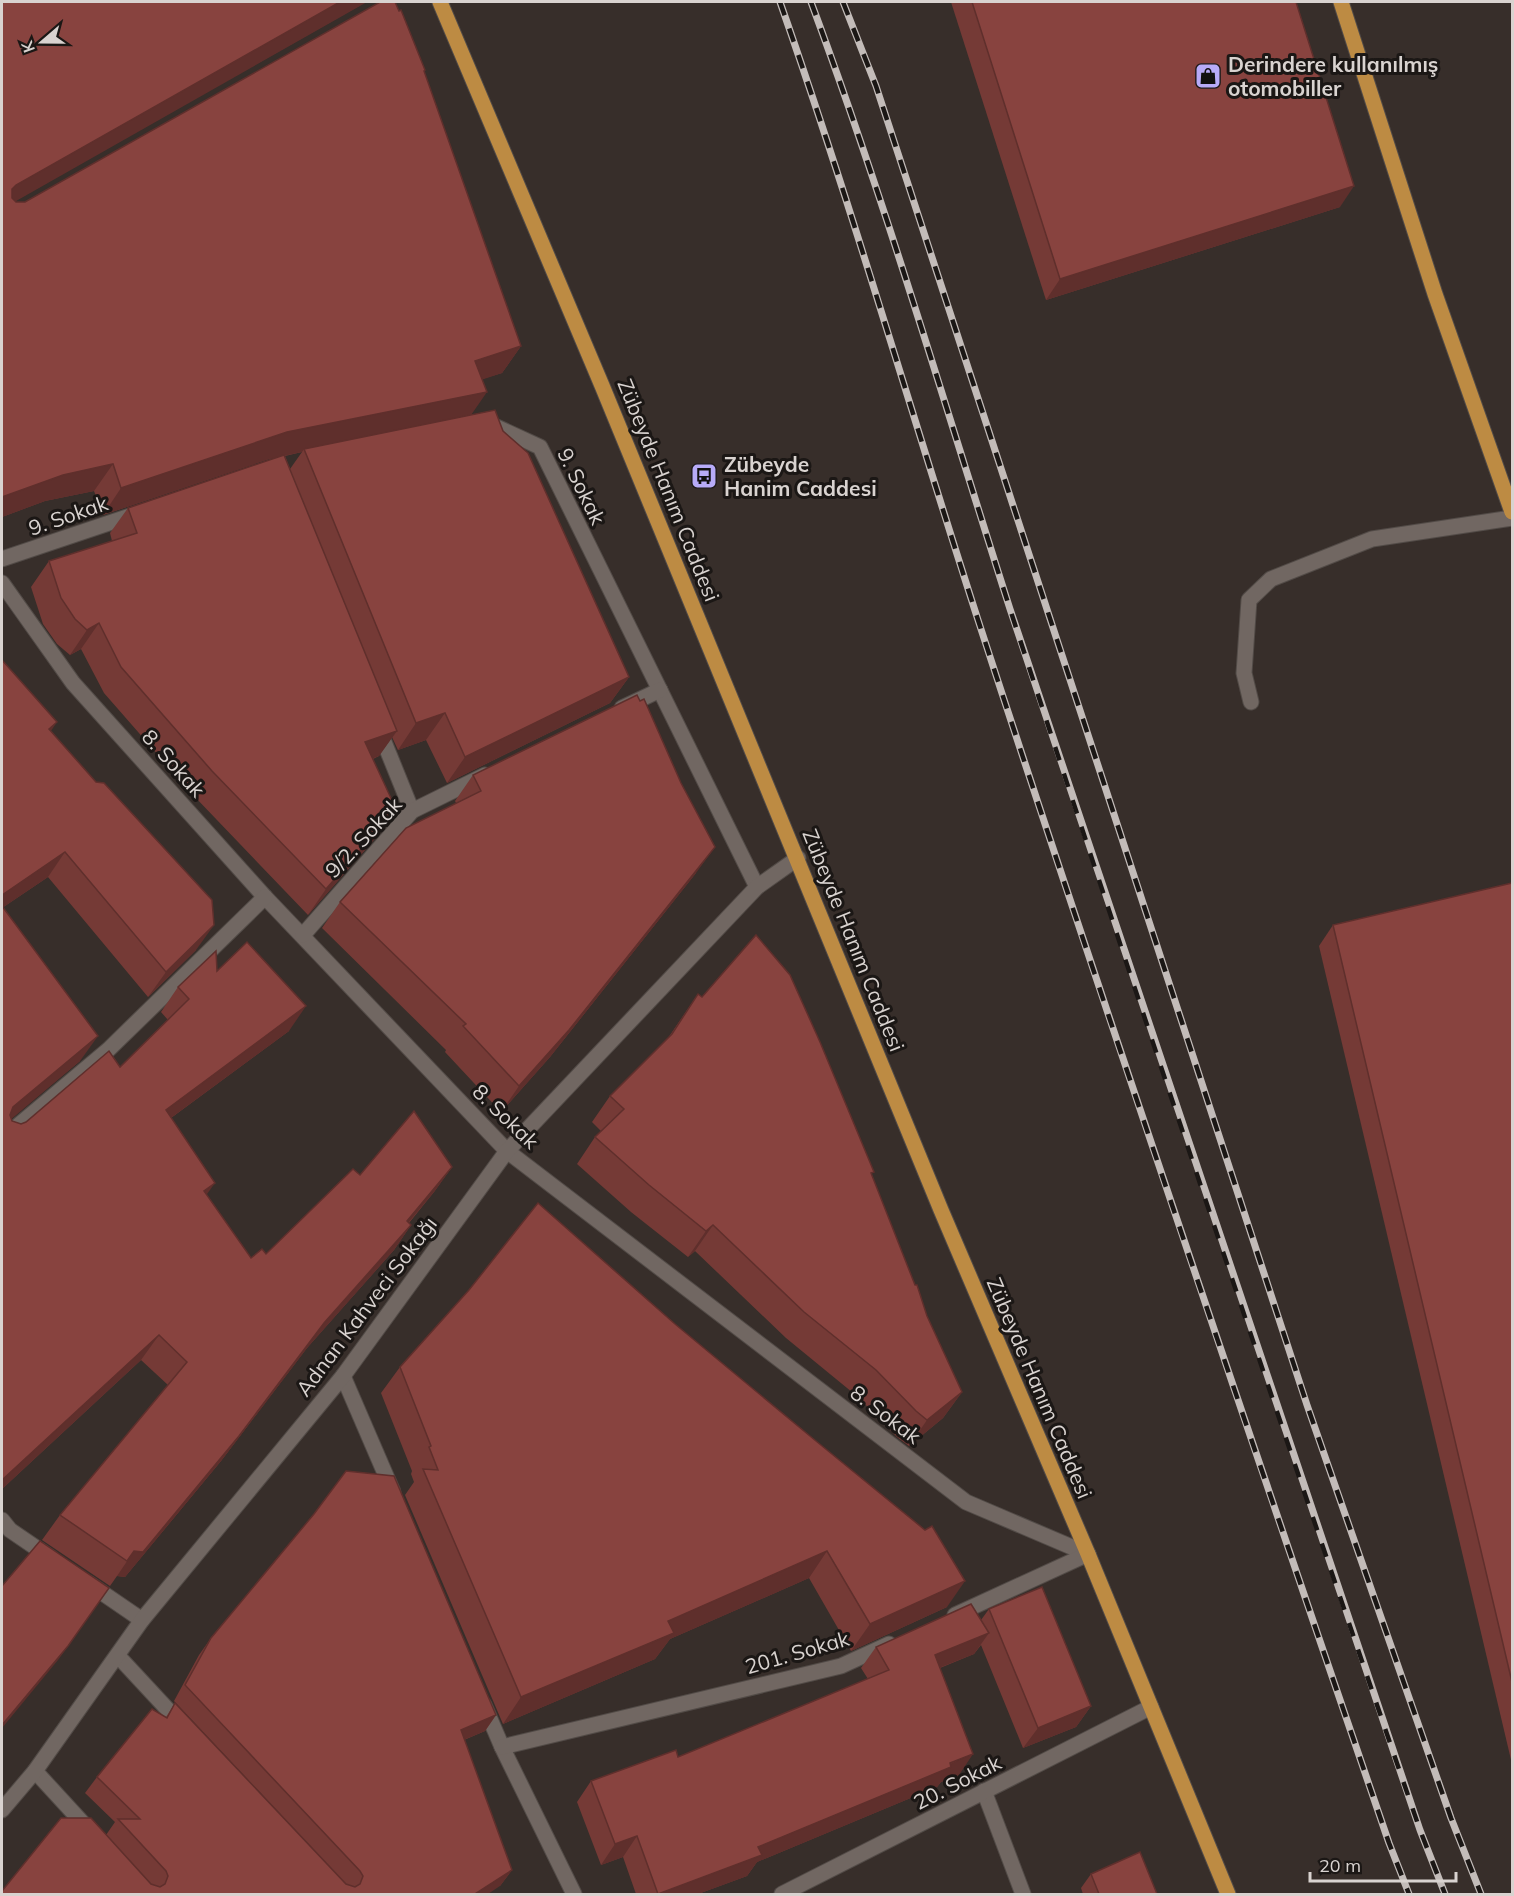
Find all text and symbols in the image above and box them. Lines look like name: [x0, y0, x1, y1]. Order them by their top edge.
north arrow: [12, 12, 72, 72]
text: K: [16, 37, 39, 56]
place label: Derindere kullanılmış otomobiller: [1228, 51, 1438, 101]
shop icon: Derindere kullanılmış otomobiller: [1193, 61, 1223, 91]
street label: Zübeyde Hanım Caddesi: [612, 375, 726, 605]
street label: 9. Sokak: [552, 443, 612, 529]
place label: Zübeyde Hanim Caddesi: [724, 451, 877, 501]
bus stop icon: Zübeyde Hanim Caddesi: [689, 461, 719, 491]
street label: 9. Sokak: [25, 489, 111, 541]
street label: 8. Sokak: [137, 724, 211, 802]
street label: 9/2. Sokak: [319, 791, 407, 883]
street label: Zübeyde Hanım Caddesi: [797, 825, 911, 1055]
street label: 8. Sokak: [467, 1078, 545, 1154]
street label: Adnan Kahveci Sokağı: [290, 1211, 442, 1401]
street label: Zübeyde Hanım Caddesi: [982, 1274, 1098, 1502]
street label: 8. Sokak: [845, 1379, 927, 1449]
street label: 201. Sokak: [742, 1625, 852, 1679]
street label: 20. Sokak: [909, 1749, 1005, 1815]
scale bar: [1310, 1845, 1456, 1883]
text: 20 m: [1319, 1854, 1361, 1877]

